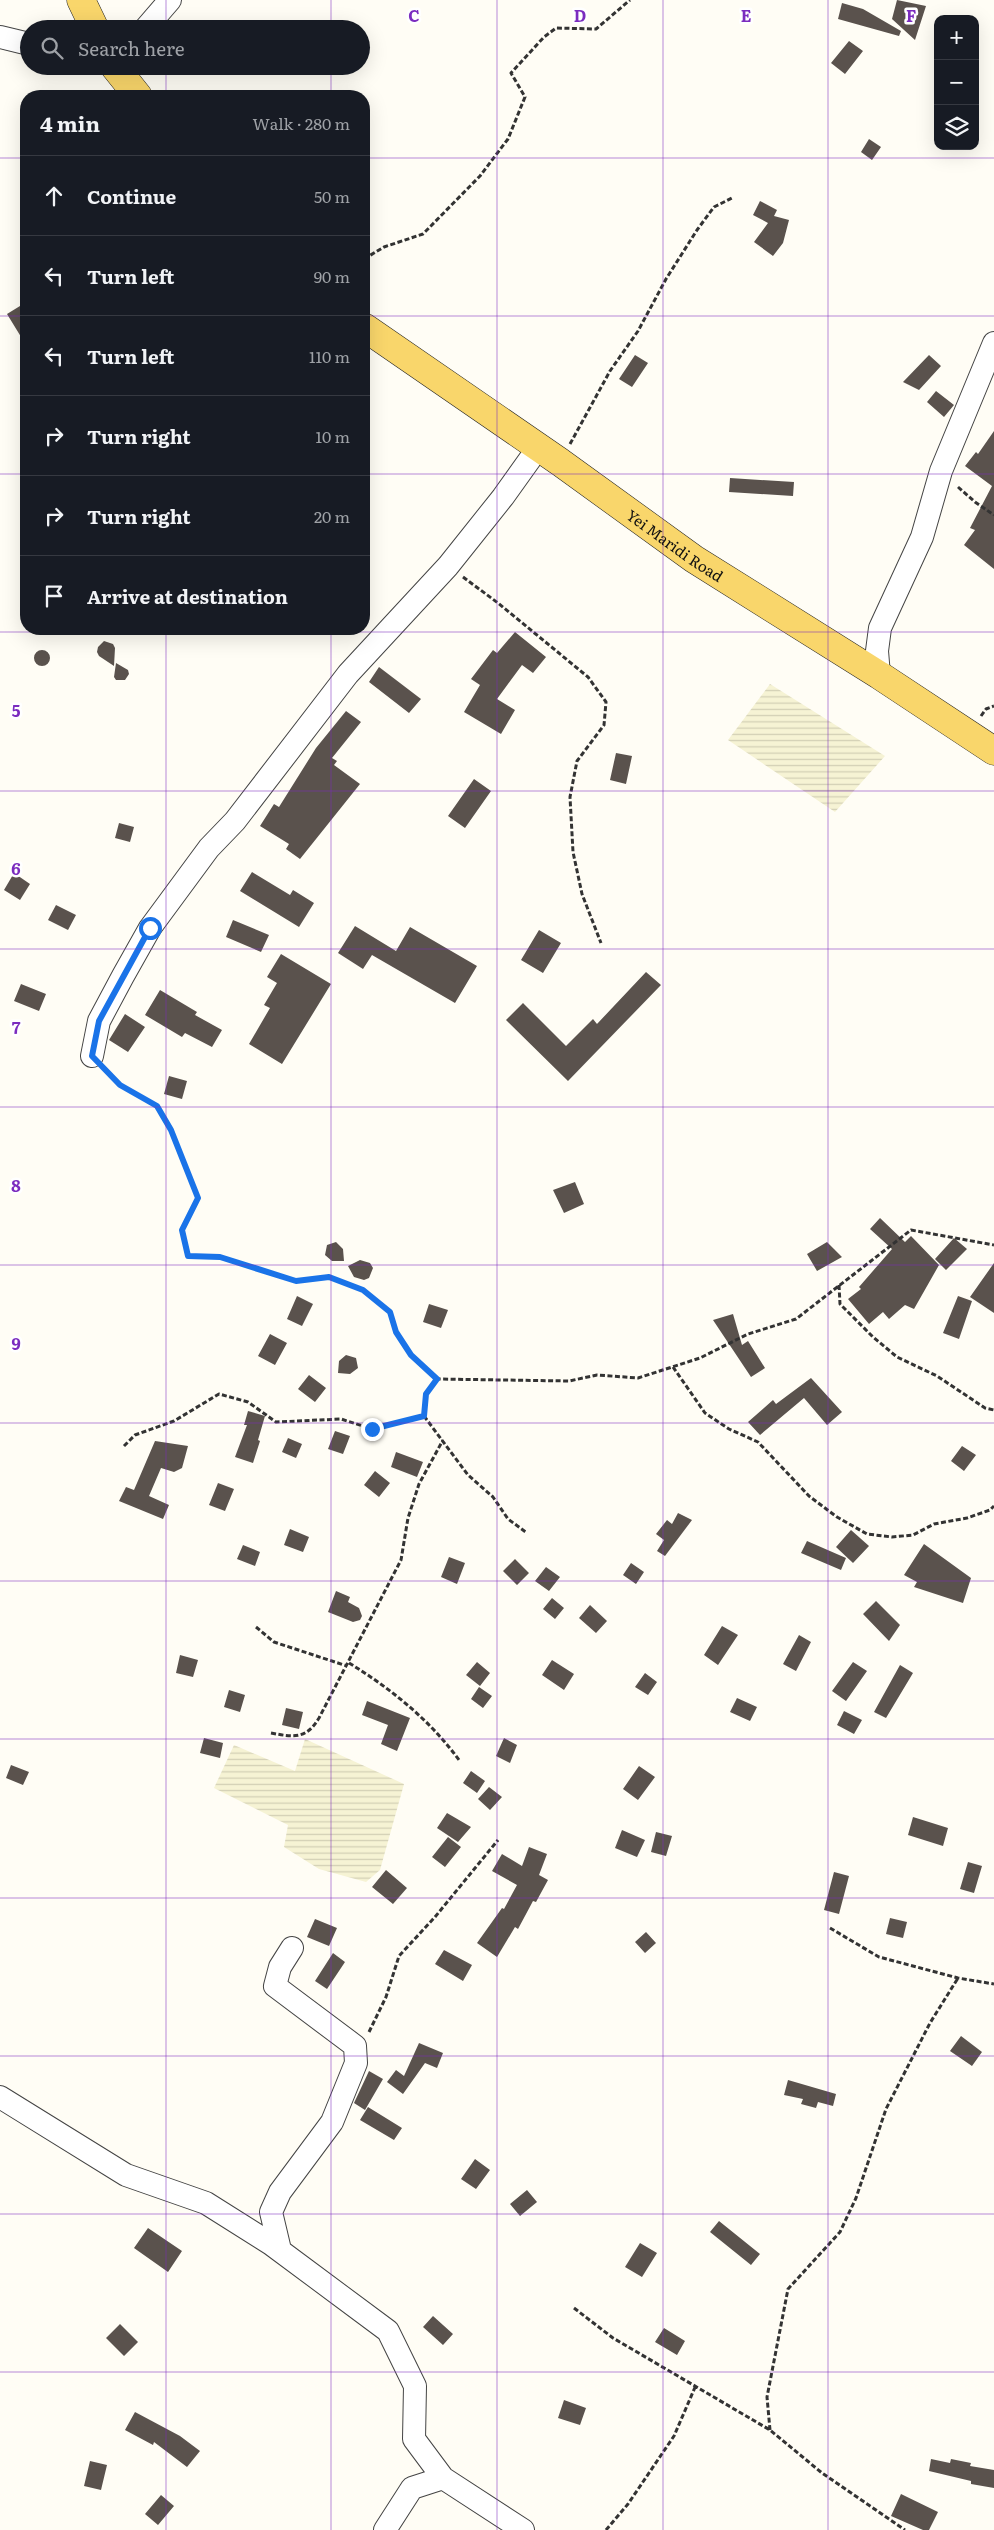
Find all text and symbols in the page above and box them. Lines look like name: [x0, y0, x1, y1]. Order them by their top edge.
text: C: [408, 3, 420, 27]
text: D: [574, 3, 586, 27]
text: E: [741, 3, 752, 27]
text: F: [906, 3, 916, 27]
map controls: [934, 15, 979, 150]
button: +: [934, 15, 979, 60]
search box: [20, 20, 370, 75]
icon: search: [38, 34, 66, 62]
text: Search here: [78, 34, 185, 62]
button: −: [934, 60, 979, 105]
button: layers: [934, 105, 979, 150]
text: 4 min: [40, 107, 100, 138]
text: Walk · 280 m: [252, 111, 350, 135]
icon: ahead: [40, 182, 68, 210]
text: Continue: [87, 182, 176, 210]
text: 50 m: [314, 184, 350, 208]
icon: left: [40, 262, 68, 290]
text: Turn left: [87, 262, 174, 290]
text: 90 m: [314, 264, 350, 288]
icon: left: [40, 342, 68, 370]
text: Turn left: [87, 342, 174, 370]
text: 110 m: [309, 344, 350, 368]
icon: right: [40, 422, 68, 450]
text: Turn right: [87, 422, 191, 450]
text: 10 m: [316, 424, 350, 448]
icon: right: [40, 502, 68, 530]
text: Turn right: [87, 502, 191, 530]
street label: Yei Maridi Road: [622, 503, 728, 586]
text: 20 m: [314, 504, 350, 528]
icon: arrive: [40, 582, 68, 610]
text: Arrive at destination: [87, 582, 288, 610]
text: 5: [12, 698, 21, 722]
text: 6: [11, 856, 21, 880]
route start: [139, 917, 162, 940]
text: 7: [12, 1015, 21, 1039]
text: 8: [11, 1173, 21, 1197]
text: 9: [11, 1331, 21, 1355]
route end: [361, 1418, 384, 1441]

